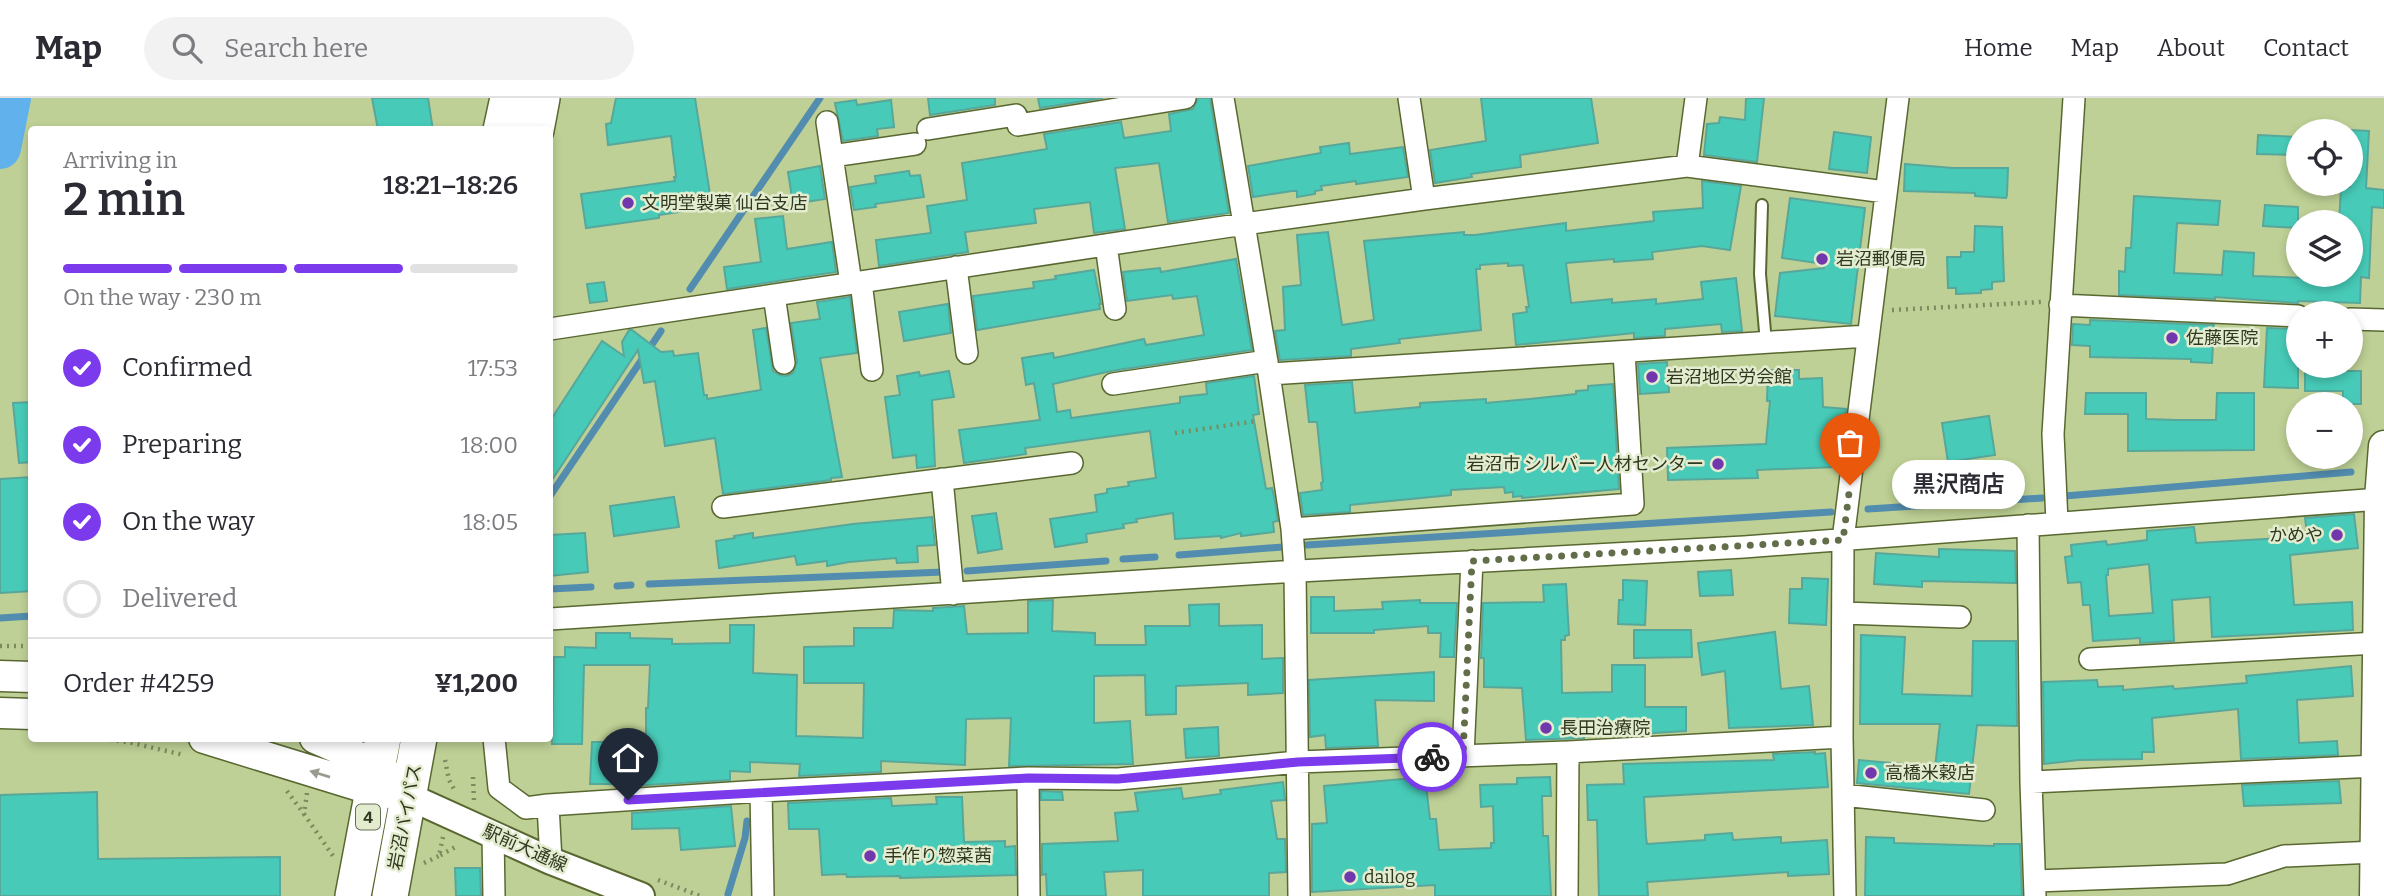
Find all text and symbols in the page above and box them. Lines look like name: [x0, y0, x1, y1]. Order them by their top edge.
search box: [144, 17, 634, 80]
text: Map: [35, 28, 102, 68]
icon: search: [168, 29, 206, 67]
text: Search here: [224, 33, 368, 64]
text: Home: [1964, 34, 2033, 62]
text: Map: [2071, 34, 2119, 62]
text: About: [2157, 34, 2225, 62]
text: Contact: [2263, 34, 2349, 62]
map controls: [2286, 119, 2363, 469]
button: locate: [2286, 119, 2363, 196]
text: Arriving in: [63, 146, 177, 174]
text: 18:21–18:26: [383, 170, 518, 201]
text: 2 min: [63, 172, 185, 227]
place label: 文明堂製菓 仙台支店: [642, 192, 808, 214]
marker: 文明堂製菓 仙台支店: [620, 195, 636, 211]
button: layers: [2286, 210, 2363, 287]
place label: 岩沼郵便局: [1836, 248, 1926, 270]
marker: 岩沼郵便局: [1814, 251, 1830, 267]
text: On the way · 230 m: [63, 283, 261, 311]
button: +: [2286, 301, 2363, 378]
place label: 佐藤医院: [2186, 327, 2258, 349]
marker: 佐藤医院: [2164, 330, 2180, 346]
icon: check: [63, 349, 101, 387]
text: Confirmed: [122, 352, 252, 383]
text: 17:53: [468, 354, 518, 382]
place label: 岩沼地区労会館: [1666, 366, 1792, 388]
marker: 岩沼地区労会館: [1644, 369, 1660, 385]
button: −: [2286, 392, 2363, 469]
pin: [1820, 413, 1880, 485]
icon: bag: [1831, 424, 1869, 462]
icon: check: [63, 426, 101, 464]
text: Preparing: [122, 429, 242, 460]
text: 18:00: [461, 431, 518, 459]
place label: 岩沼市 シルバー人材センター: [1466, 453, 1704, 475]
marker: 岩沼市 シルバー人材センター: [1710, 456, 1726, 472]
callout: 黒沢商店: [1892, 460, 2025, 510]
text: 黒沢商店: [1913, 470, 2005, 498]
icon: check: [63, 503, 101, 541]
text: On the way: [122, 506, 255, 537]
text: 18:05: [463, 508, 518, 536]
place label: かめや: [2269, 524, 2323, 546]
marker: かめや: [2329, 527, 2345, 543]
text: Delivered: [122, 583, 237, 614]
text: Order #4259: [63, 668, 215, 699]
text: ¥1,200: [434, 668, 518, 699]
place label: 長田治療院: [1560, 717, 1650, 739]
marker: 長田治療院: [1538, 720, 1554, 736]
courier: [1397, 722, 1467, 792]
pin: [598, 728, 658, 800]
icon: bike: [1413, 738, 1451, 776]
icon: home: [609, 739, 647, 777]
street label: 岩沼バイパス: [384, 762, 426, 872]
place label: 高橋米穀店: [1885, 762, 1975, 784]
marker: 高橋米穀店: [1863, 765, 1879, 781]
one-way arrow: [310, 768, 331, 779]
road number: 4: [356, 804, 380, 830]
street label: 駅前大通線: [479, 820, 571, 876]
place label: 手作り惣菜茜: [884, 845, 992, 867]
marker: 手作り惣菜茜: [862, 848, 878, 864]
place label: dailog: [1364, 866, 1415, 888]
marker: dailog: [1342, 869, 1358, 885]

